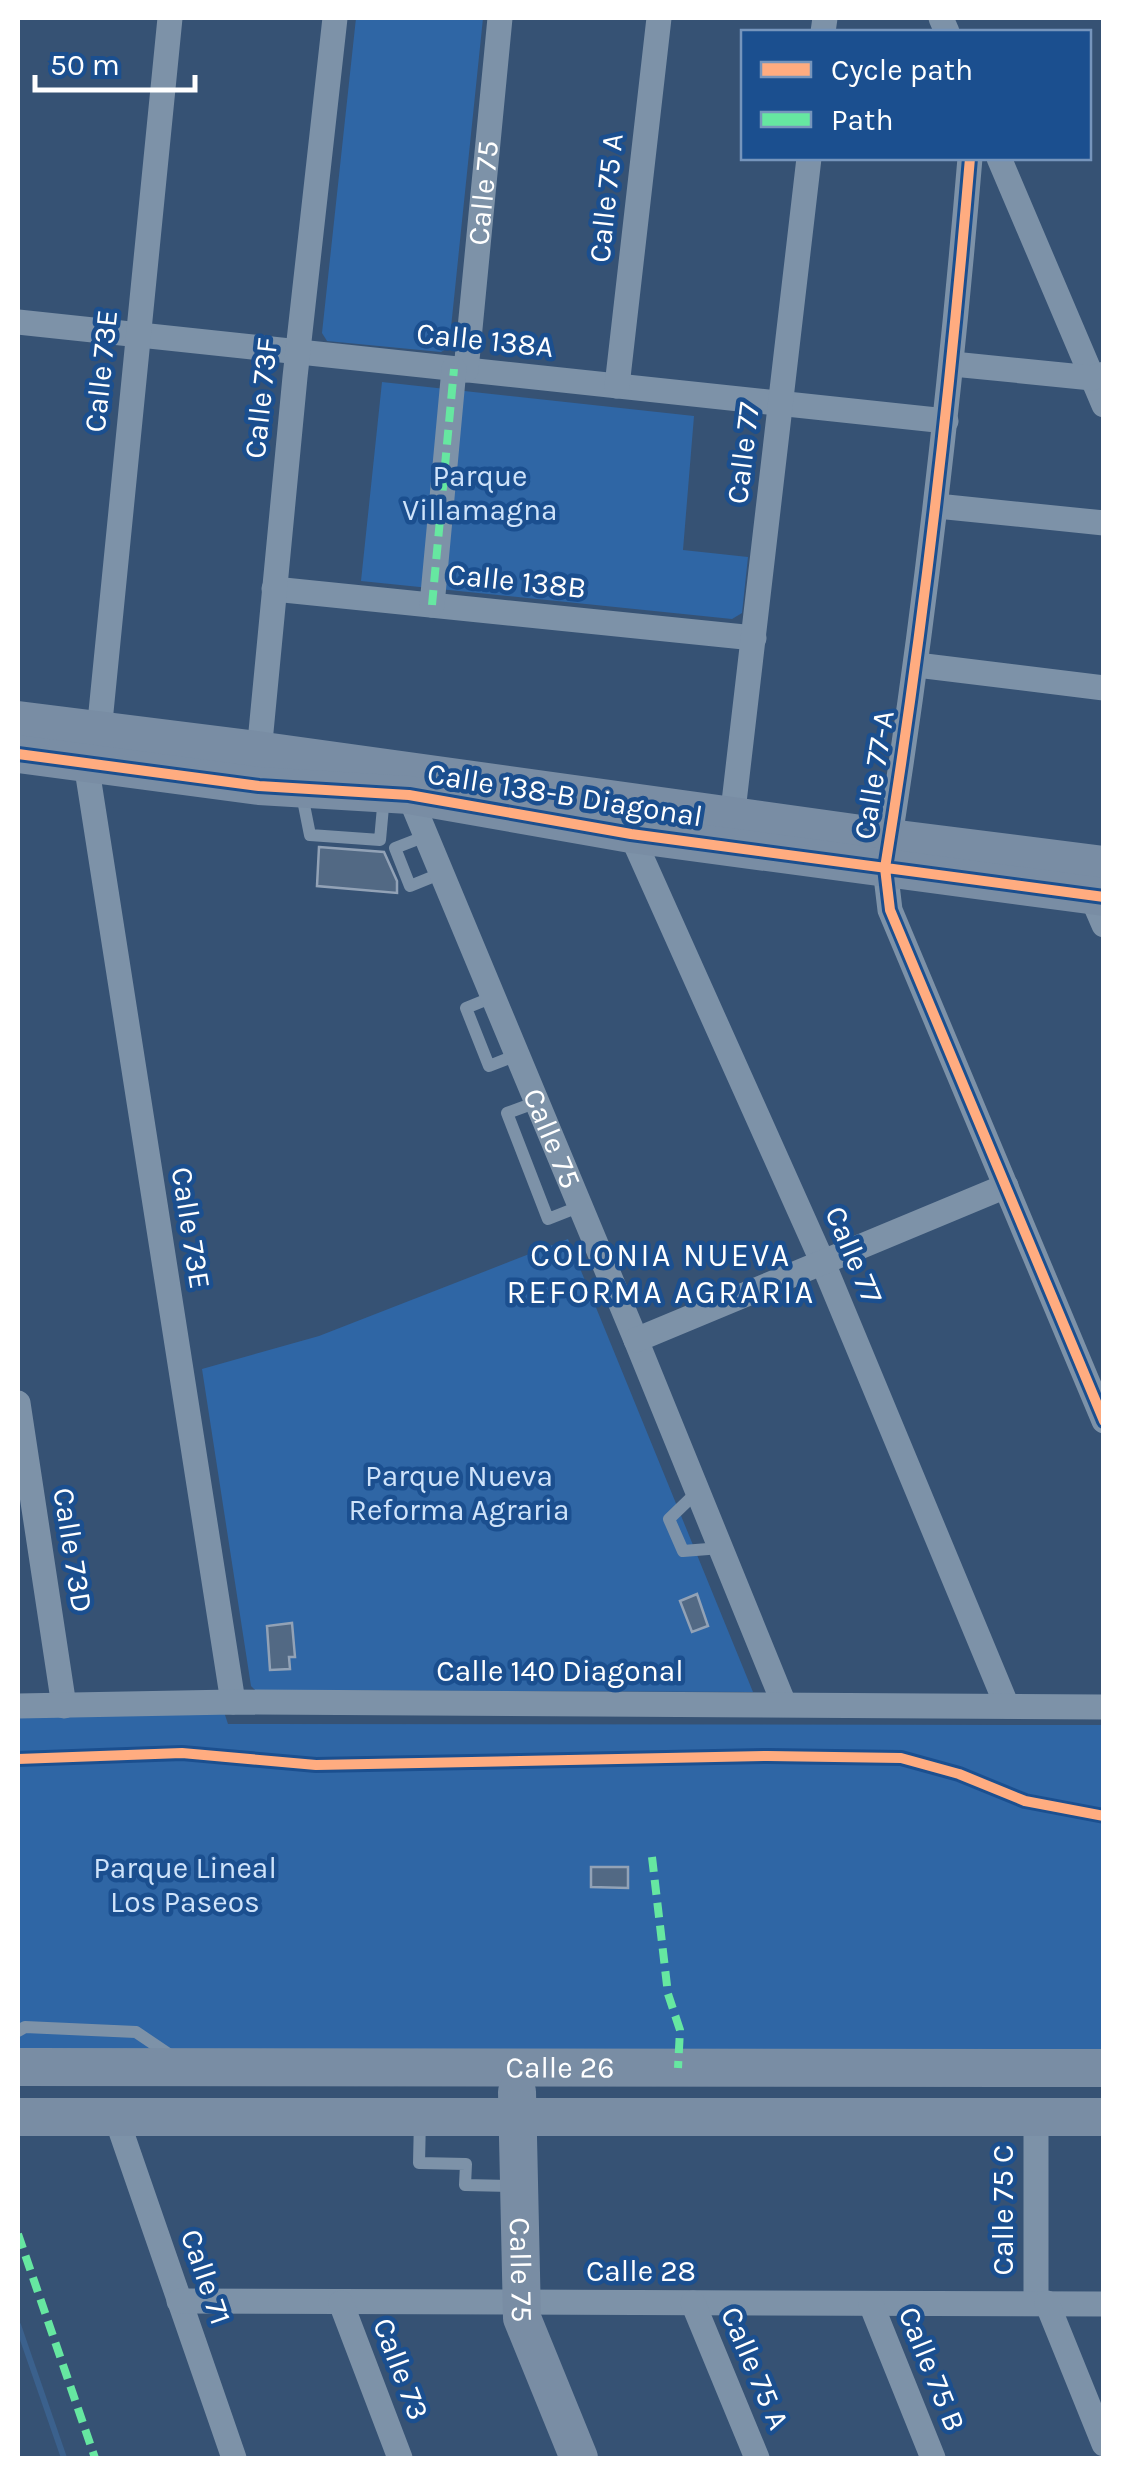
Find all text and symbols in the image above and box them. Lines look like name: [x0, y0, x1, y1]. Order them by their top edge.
scale bar: [35, 30, 195, 92]
legend: [741, 30, 1091, 160]
text: 50 m: [50, 47, 120, 83]
text: Cycle path: [831, 52, 973, 88]
text: Path: [831, 102, 894, 138]
street label: Calle 75 A: [581, 132, 631, 264]
street label: Calle 75: [460, 139, 506, 247]
street label: Calle 73E: [77, 308, 125, 434]
street label: Calle 138A: [415, 315, 555, 365]
street label: Calle 73F: [237, 336, 285, 460]
street label: Calle 77: [719, 400, 767, 506]
park label: Parque Villamagna: [402, 458, 558, 528]
street label: Calle 138B: [446, 556, 588, 606]
street label: Calle 77-A: [846, 708, 902, 842]
street label: Calle 138-B Diagonal: [425, 755, 705, 835]
street label: Calle 75: [515, 1083, 589, 1194]
street label: Calle 73E: [164, 1164, 218, 1292]
street label: Calle 77: [817, 1201, 891, 1309]
district label: COLONIA NUEVA REFORMA AGRARIA: [506, 1237, 816, 1311]
park label: Parque Nueva Reforma Agraria: [349, 1458, 569, 1528]
street label: Calle 73D: [45, 1485, 101, 1615]
street label: Calle 140 Diagonal: [436, 1653, 684, 1689]
park label: Parque Lineal Los Paseos: [93, 1850, 277, 1920]
street label: Calle 26: [506, 2049, 614, 2086]
street label: Calle 75 C: [985, 2145, 1021, 2275]
street label: Calle 75: [502, 2217, 540, 2323]
street label: Calle 71: [173, 2225, 239, 2329]
street label: Calle 28: [586, 2253, 696, 2289]
street label: Calle 75 A: [713, 2301, 797, 2435]
street label: Calle 75 B: [891, 2302, 973, 2436]
street label: Calle 73: [365, 2313, 437, 2425]

